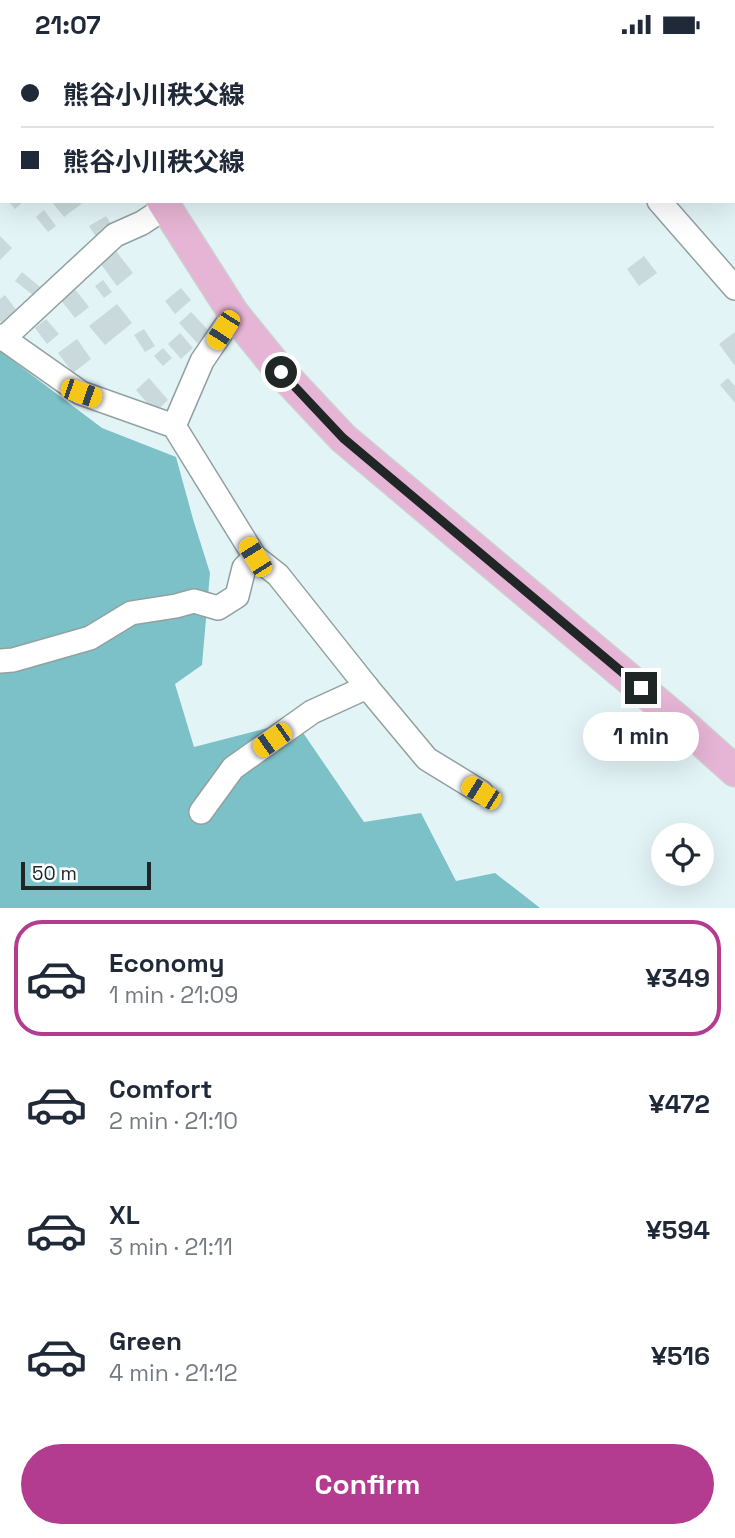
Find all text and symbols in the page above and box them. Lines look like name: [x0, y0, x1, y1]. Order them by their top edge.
text: 21:07: [35, 8, 101, 42]
text: 熊谷小川秩父線: [63, 78, 245, 112]
text: 熊谷小川秩父線: [63, 145, 245, 179]
car: [203, 307, 244, 353]
route start: [265, 356, 297, 388]
car: [58, 376, 105, 410]
car: [235, 534, 276, 580]
route end: [625, 672, 657, 704]
callout: 1 min: [583, 713, 699, 761]
car: [249, 719, 296, 761]
text: 1 min: [613, 721, 669, 751]
car: [458, 773, 505, 813]
map controls: [651, 823, 714, 886]
button: locate: [651, 823, 714, 886]
scale bar: [21, 859, 150, 891]
text: 50 m: [32, 861, 77, 886]
text: Economy: [109, 946, 225, 980]
icon: car: [25, 947, 88, 1010]
text: ¥349: [645, 961, 710, 995]
text: 1 min · 21:09: [109, 980, 238, 1010]
text: Comfort: [109, 1072, 212, 1106]
icon: car: [25, 1073, 88, 1136]
text: ¥472: [649, 1087, 710, 1121]
text: 2 min · 21:10: [109, 1106, 238, 1136]
text: XL: [109, 1198, 140, 1232]
icon: car: [25, 1199, 88, 1262]
text: ¥594: [646, 1213, 710, 1247]
text: 3 min · 21:11: [109, 1232, 233, 1262]
text: Green: [109, 1324, 182, 1358]
icon: car: [25, 1325, 88, 1388]
text: ¥516: [651, 1339, 710, 1373]
text: 4 min · 21:12: [109, 1358, 238, 1388]
button: Confirm: [21, 1444, 714, 1524]

